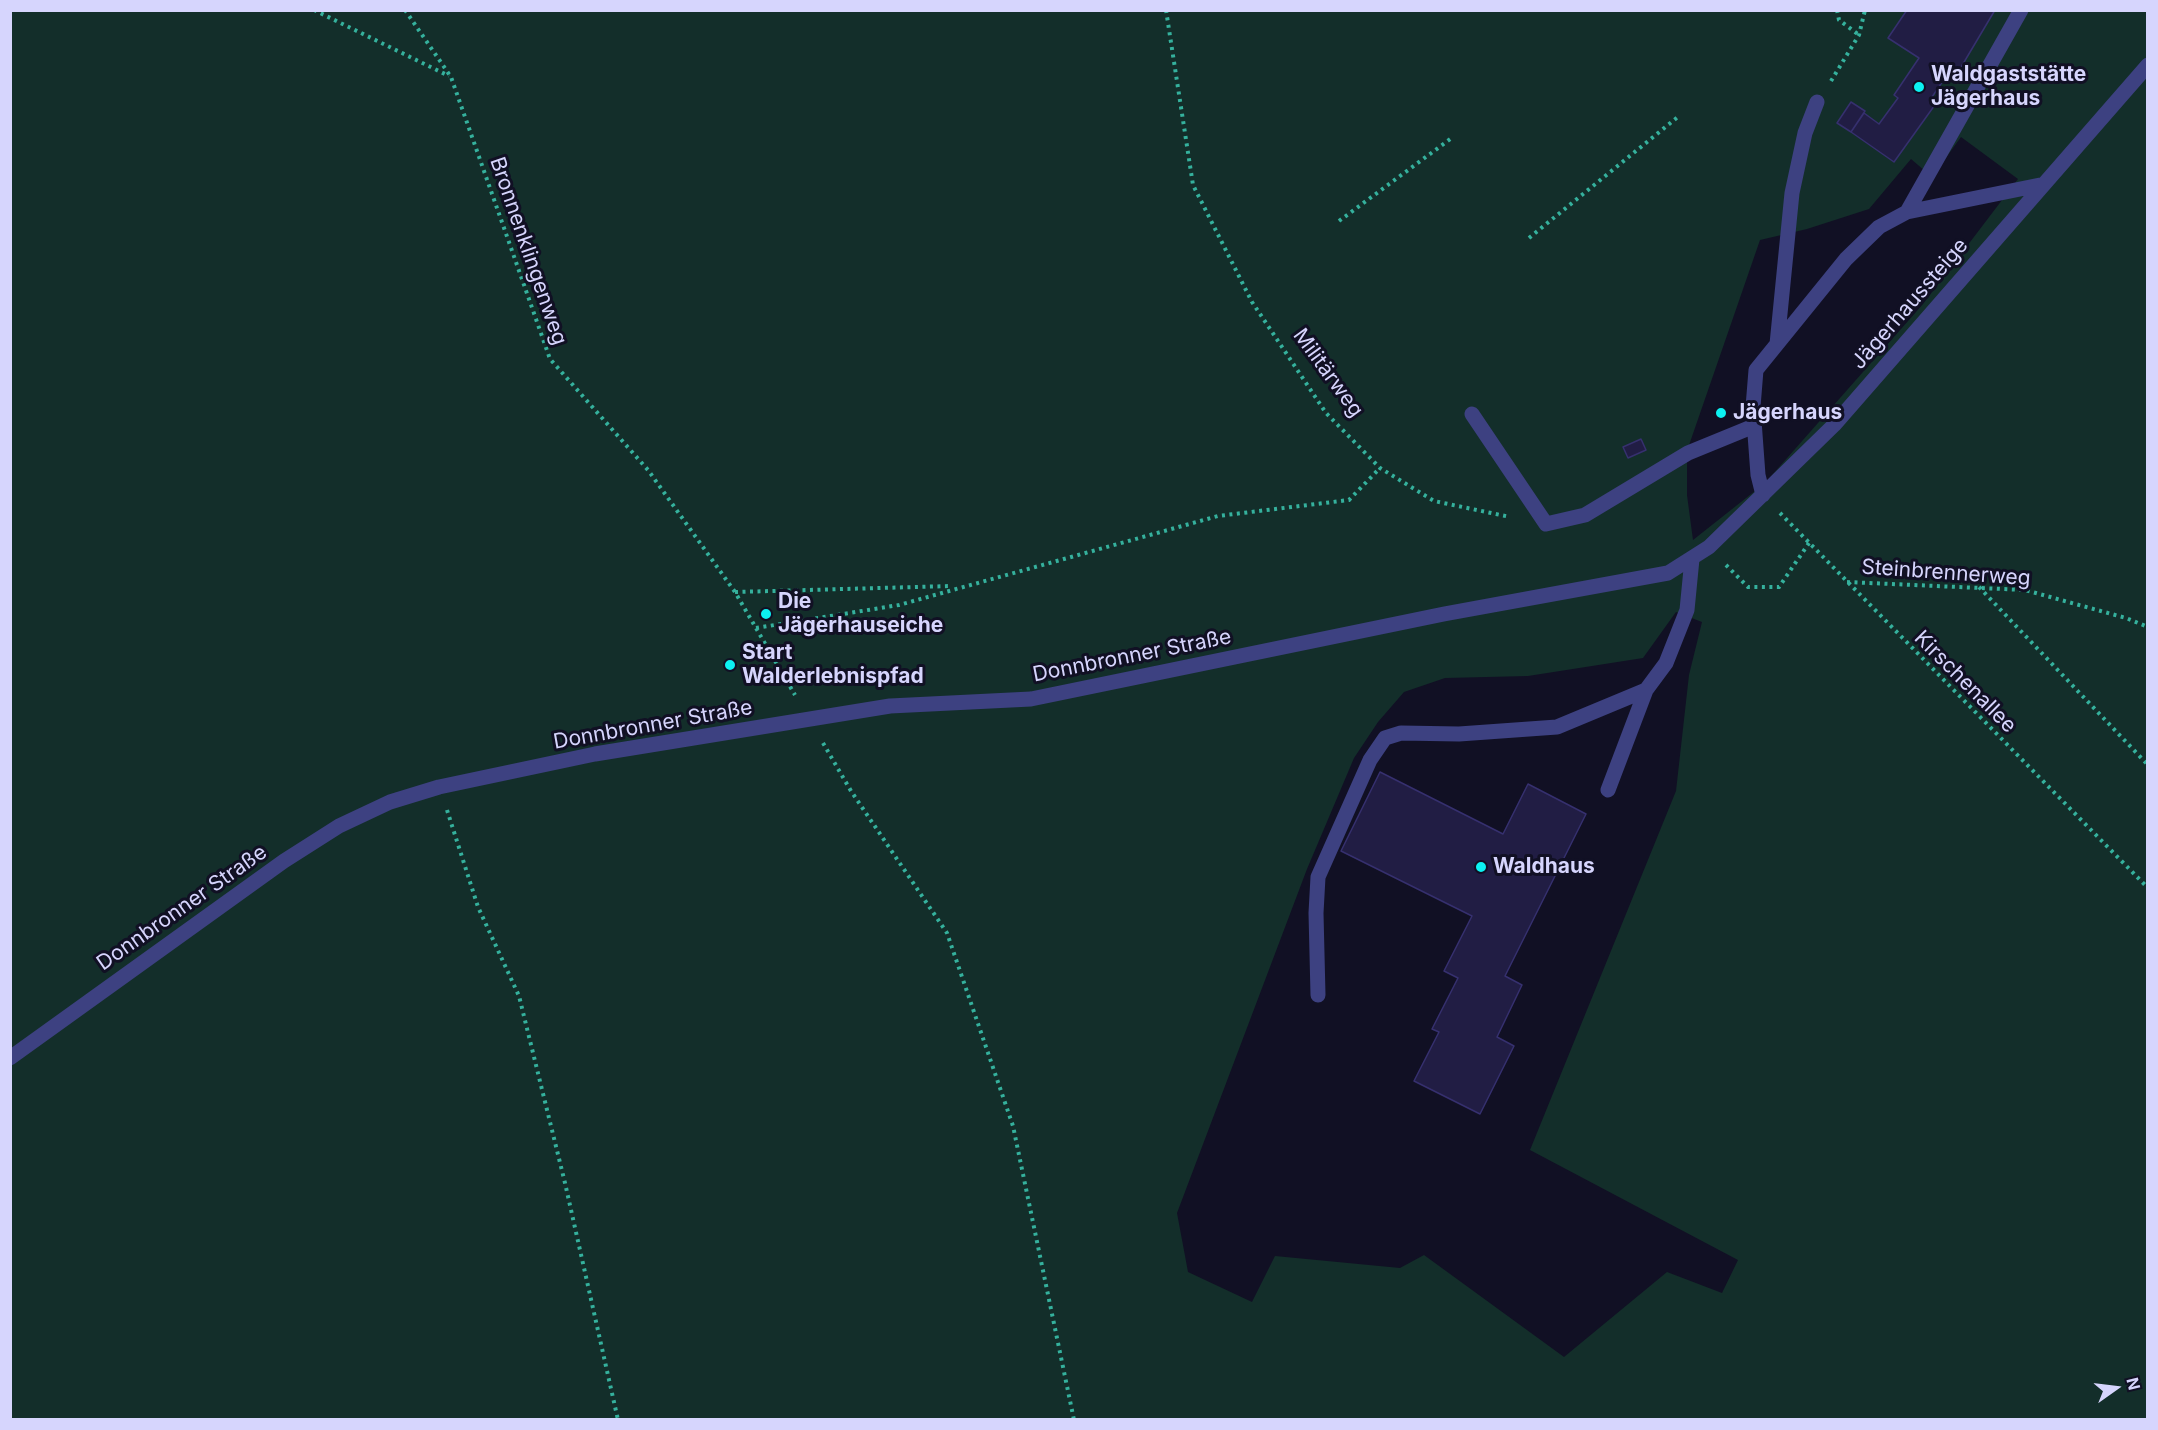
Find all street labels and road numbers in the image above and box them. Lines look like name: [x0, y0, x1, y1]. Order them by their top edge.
street label: Bronnenklingenweg: [484, 154, 572, 348]
street label: Jägerhaussteige: [1846, 233, 1974, 375]
street label: Militärweg: [1288, 324, 1368, 422]
street label: Steinbrennerweg: [1861, 555, 2031, 591]
street label: Donnbronner Straße: [1031, 624, 1233, 688]
street label: Kirschenallee: [1909, 626, 2021, 738]
street label: Donnbronner Straße: [552, 695, 754, 755]
street label: Donnbronner Straße: [92, 840, 272, 976]

